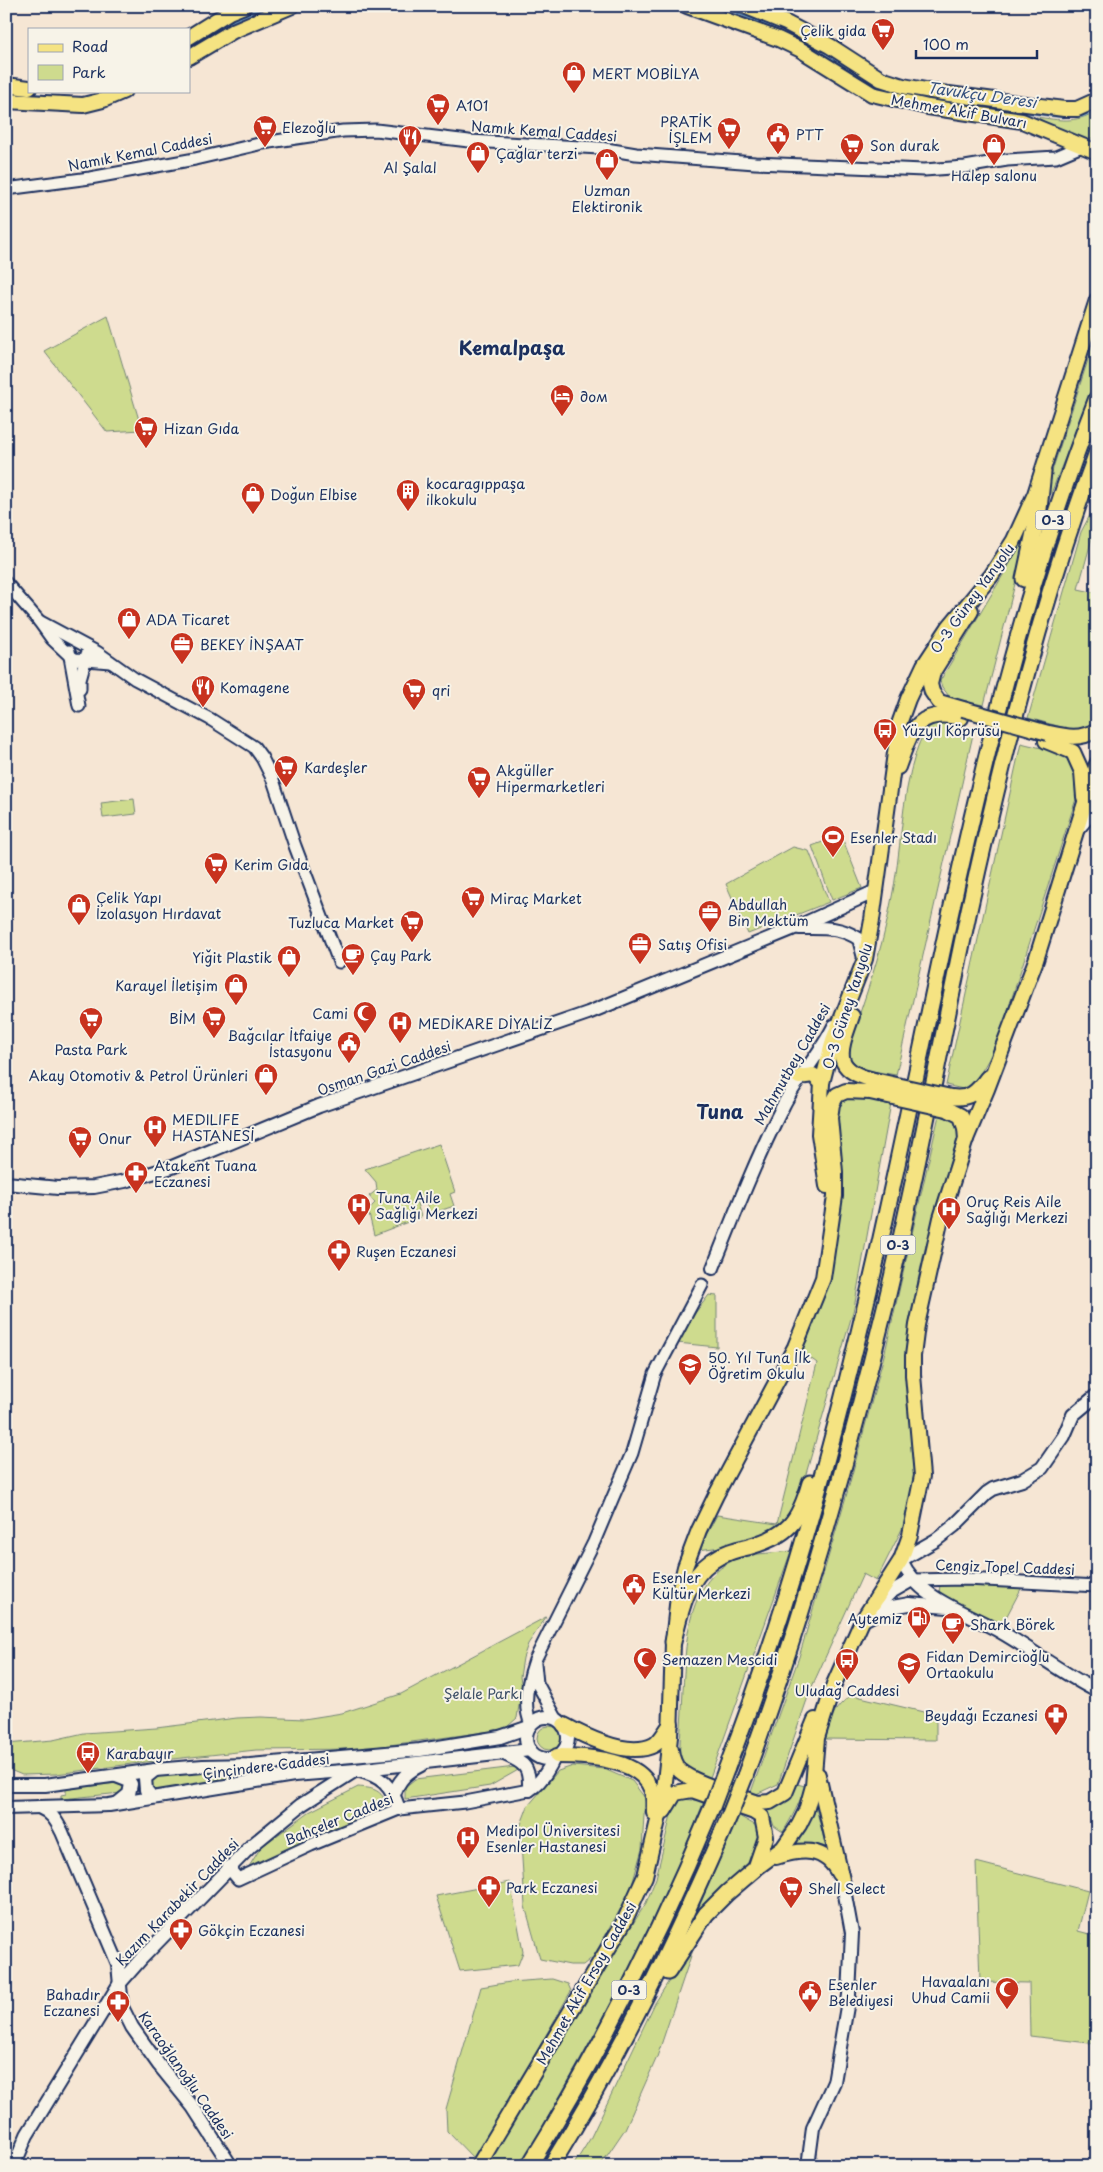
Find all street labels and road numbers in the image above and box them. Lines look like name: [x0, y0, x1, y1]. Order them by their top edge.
street label: Mehmet Akif Bulvarı: [889, 89, 1029, 133]
street label: Namık Kemal Caddesi: [470, 115, 618, 147]
street label: Namık Kemal Caddesi: [66, 128, 214, 176]
road number: O-3: [1036, 510, 1070, 530]
street label: O-3 Güney Yanyolu: [925, 539, 1019, 657]
street label: O-3 Güney Yanyolu: [817, 940, 877, 1072]
street label: Mahmutbey Caddesi: [749, 999, 835, 1129]
street label: Osman Gazi Caddesi: [314, 1035, 454, 1101]
road number: O-3: [880, 1236, 916, 1254]
street label: Cengiz Topel Caddesi: [935, 1554, 1075, 1580]
street label: Çinçindere Caddesi: [201, 1748, 331, 1784]
street label: Bahçeler Caddesi: [281, 1788, 397, 1850]
street label: Kazım Karabekir Caddesi: [110, 1834, 244, 1970]
street label: Mehmet Akif Ersoy Caddesi: [531, 1898, 641, 2068]
road number: O-3: [612, 1980, 646, 2000]
street label: Karaoğlanoğlu Caddesi: [134, 2007, 238, 2144]

